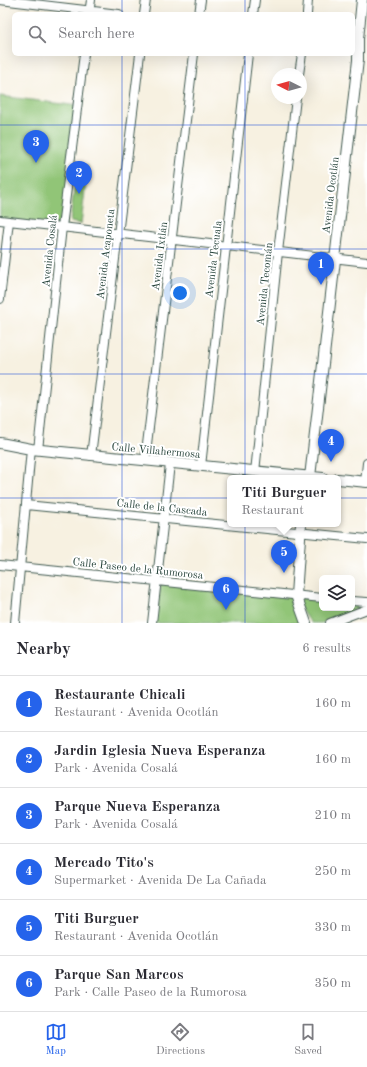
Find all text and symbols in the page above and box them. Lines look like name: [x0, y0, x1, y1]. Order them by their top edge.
search box: [12, 12, 355, 56]
icon: search: [26, 23, 48, 45]
text: Search here: [58, 27, 135, 42]
north arrow: [271, 68, 307, 104]
pin: 3: [23, 130, 49, 163]
street label: Avenida Ocotlán: [321, 156, 342, 234]
pin: 2: [66, 161, 92, 194]
street label: Avenida Acaponeta: [95, 208, 118, 300]
street label: Avenida Cosalá: [41, 214, 60, 288]
street label: Avenida Tecuala: [204, 219, 225, 299]
street label: Avenida Ixtlán: [151, 221, 170, 291]
street label: Avenida Tecomán: [256, 242, 275, 326]
pin: 1: [308, 252, 334, 285]
your location: [170, 283, 190, 303]
pin: 4: [318, 429, 344, 462]
street label: Calle Villahermosa: [111, 442, 201, 461]
popup: [227, 475, 341, 527]
text: Titi Burguer: [242, 486, 326, 501]
street label: Calle de la Cascada: [116, 498, 208, 519]
text: Restaurant: [242, 504, 304, 517]
pin: 5: [271, 540, 297, 573]
street label: Calle Paseo de la Rumorosa: [72, 557, 204, 582]
map controls: [319, 575, 355, 611]
button: layers: [319, 575, 355, 611]
pin: 6: [213, 577, 239, 610]
text: Nearby: [16, 641, 71, 658]
text: 6 results: [302, 642, 351, 655]
text: Restaurante Chicali: [54, 688, 185, 703]
text: 1: [25, 697, 33, 710]
text: 160 m: [314, 697, 351, 710]
text: Restaurant · Avenida Ocotlán: [54, 706, 219, 719]
text: Jardin Iglesia Nueva Esperanza: [54, 744, 266, 759]
text: 2: [25, 753, 33, 766]
text: 160 m: [314, 753, 351, 766]
text: Park · Avenida Cosalá: [54, 762, 178, 775]
text: Parque Nueva Esperanza: [54, 800, 220, 815]
text: 3: [25, 809, 33, 822]
text: 210 m: [314, 809, 351, 822]
text: Park · Avenida Cosalá: [54, 818, 178, 831]
text: Mercado Tito's: [54, 856, 154, 871]
text: 4: [25, 865, 33, 878]
text: 250 m: [314, 865, 351, 878]
text: Supermarket · Avenida De La Cañada: [54, 874, 266, 887]
text: Titi Burguer: [54, 912, 139, 927]
text: 5: [25, 921, 33, 934]
text: 330 m: [314, 921, 351, 934]
text: Restaurant · Avenida Ocotlán: [54, 930, 219, 943]
text: Parque San Marcos: [54, 968, 183, 983]
text: 6: [25, 977, 33, 990]
text: 350 m: [314, 977, 351, 990]
text: Park · Calle Paseo de la Rumorosa: [54, 986, 247, 999]
tab: Map: [45, 1021, 67, 1059]
tab: Directions: [156, 1021, 205, 1059]
tab: Saved: [294, 1021, 322, 1059]

